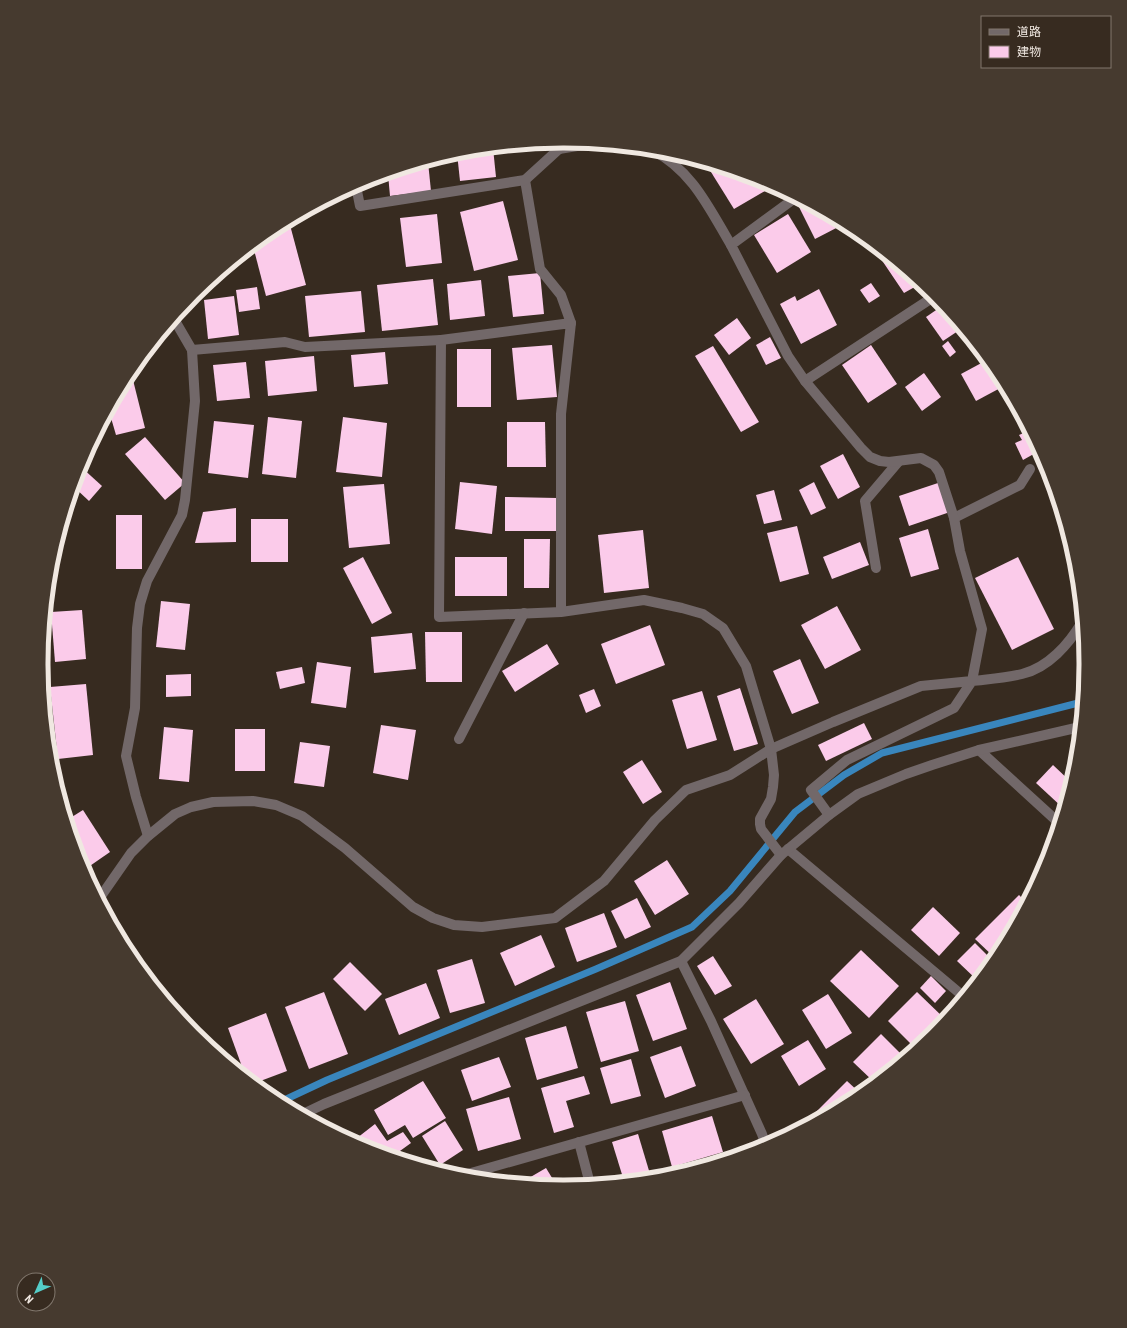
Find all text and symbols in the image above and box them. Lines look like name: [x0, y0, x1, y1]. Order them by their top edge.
legend: [981, 16, 1111, 68]
text: 道路: [1017, 25, 1041, 39]
text: 建物: [1017, 45, 1041, 59]
north arrow: [16, 1272, 56, 1312]
text: N: [22, 1292, 36, 1306]

